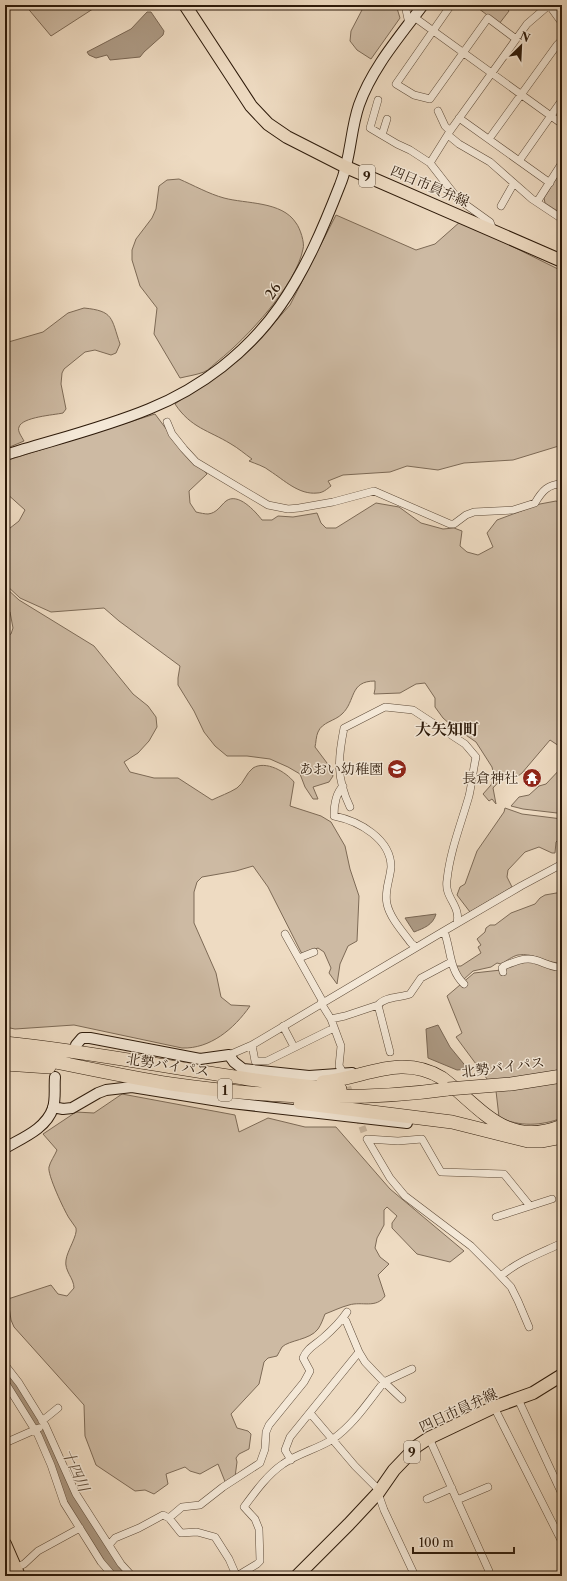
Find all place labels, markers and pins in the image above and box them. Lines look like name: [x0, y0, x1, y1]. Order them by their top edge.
school or university icon: あおい幼稚園: [386, 758, 408, 780]
place label: あおい幼稚園: [299, 760, 383, 778]
temple icon: 長倉神社: [521, 767, 543, 789]
place label: 長倉神社: [462, 769, 518, 787]

